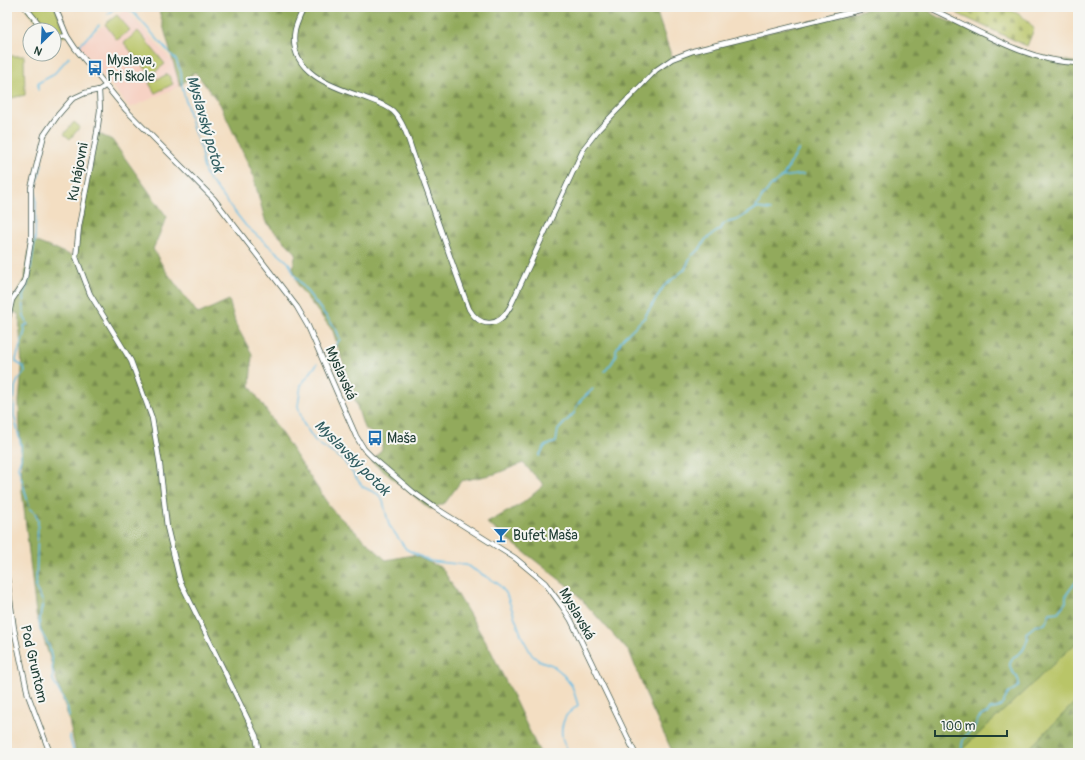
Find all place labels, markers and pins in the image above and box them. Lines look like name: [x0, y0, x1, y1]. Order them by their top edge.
place label: Myslava, Pri škole: [107, 52, 155, 85]
bus stop icon: Myslava, Pri škole: [86, 59, 104, 77]
bus stop icon: Maša: [366, 429, 384, 447]
place label: Maša: [387, 430, 416, 447]
bar icon: Bufet Maša: [492, 526, 510, 544]
place label: Bufet Maša: [513, 527, 578, 544]

